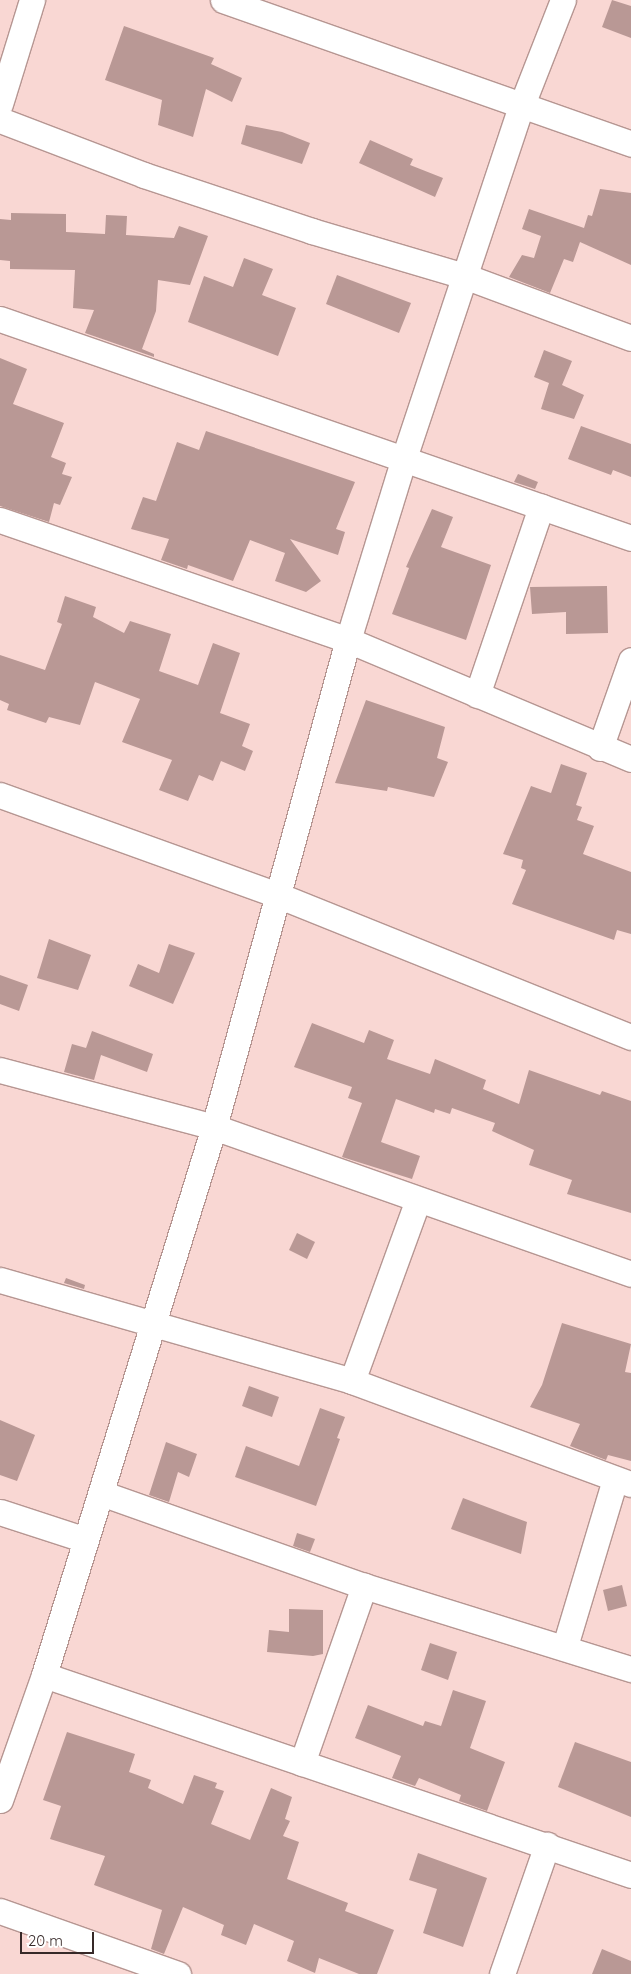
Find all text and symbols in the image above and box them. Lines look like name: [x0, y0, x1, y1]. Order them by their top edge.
scale bar: [22, 1922, 96, 1954]
text: 20 m: [28, 1931, 63, 1950]

